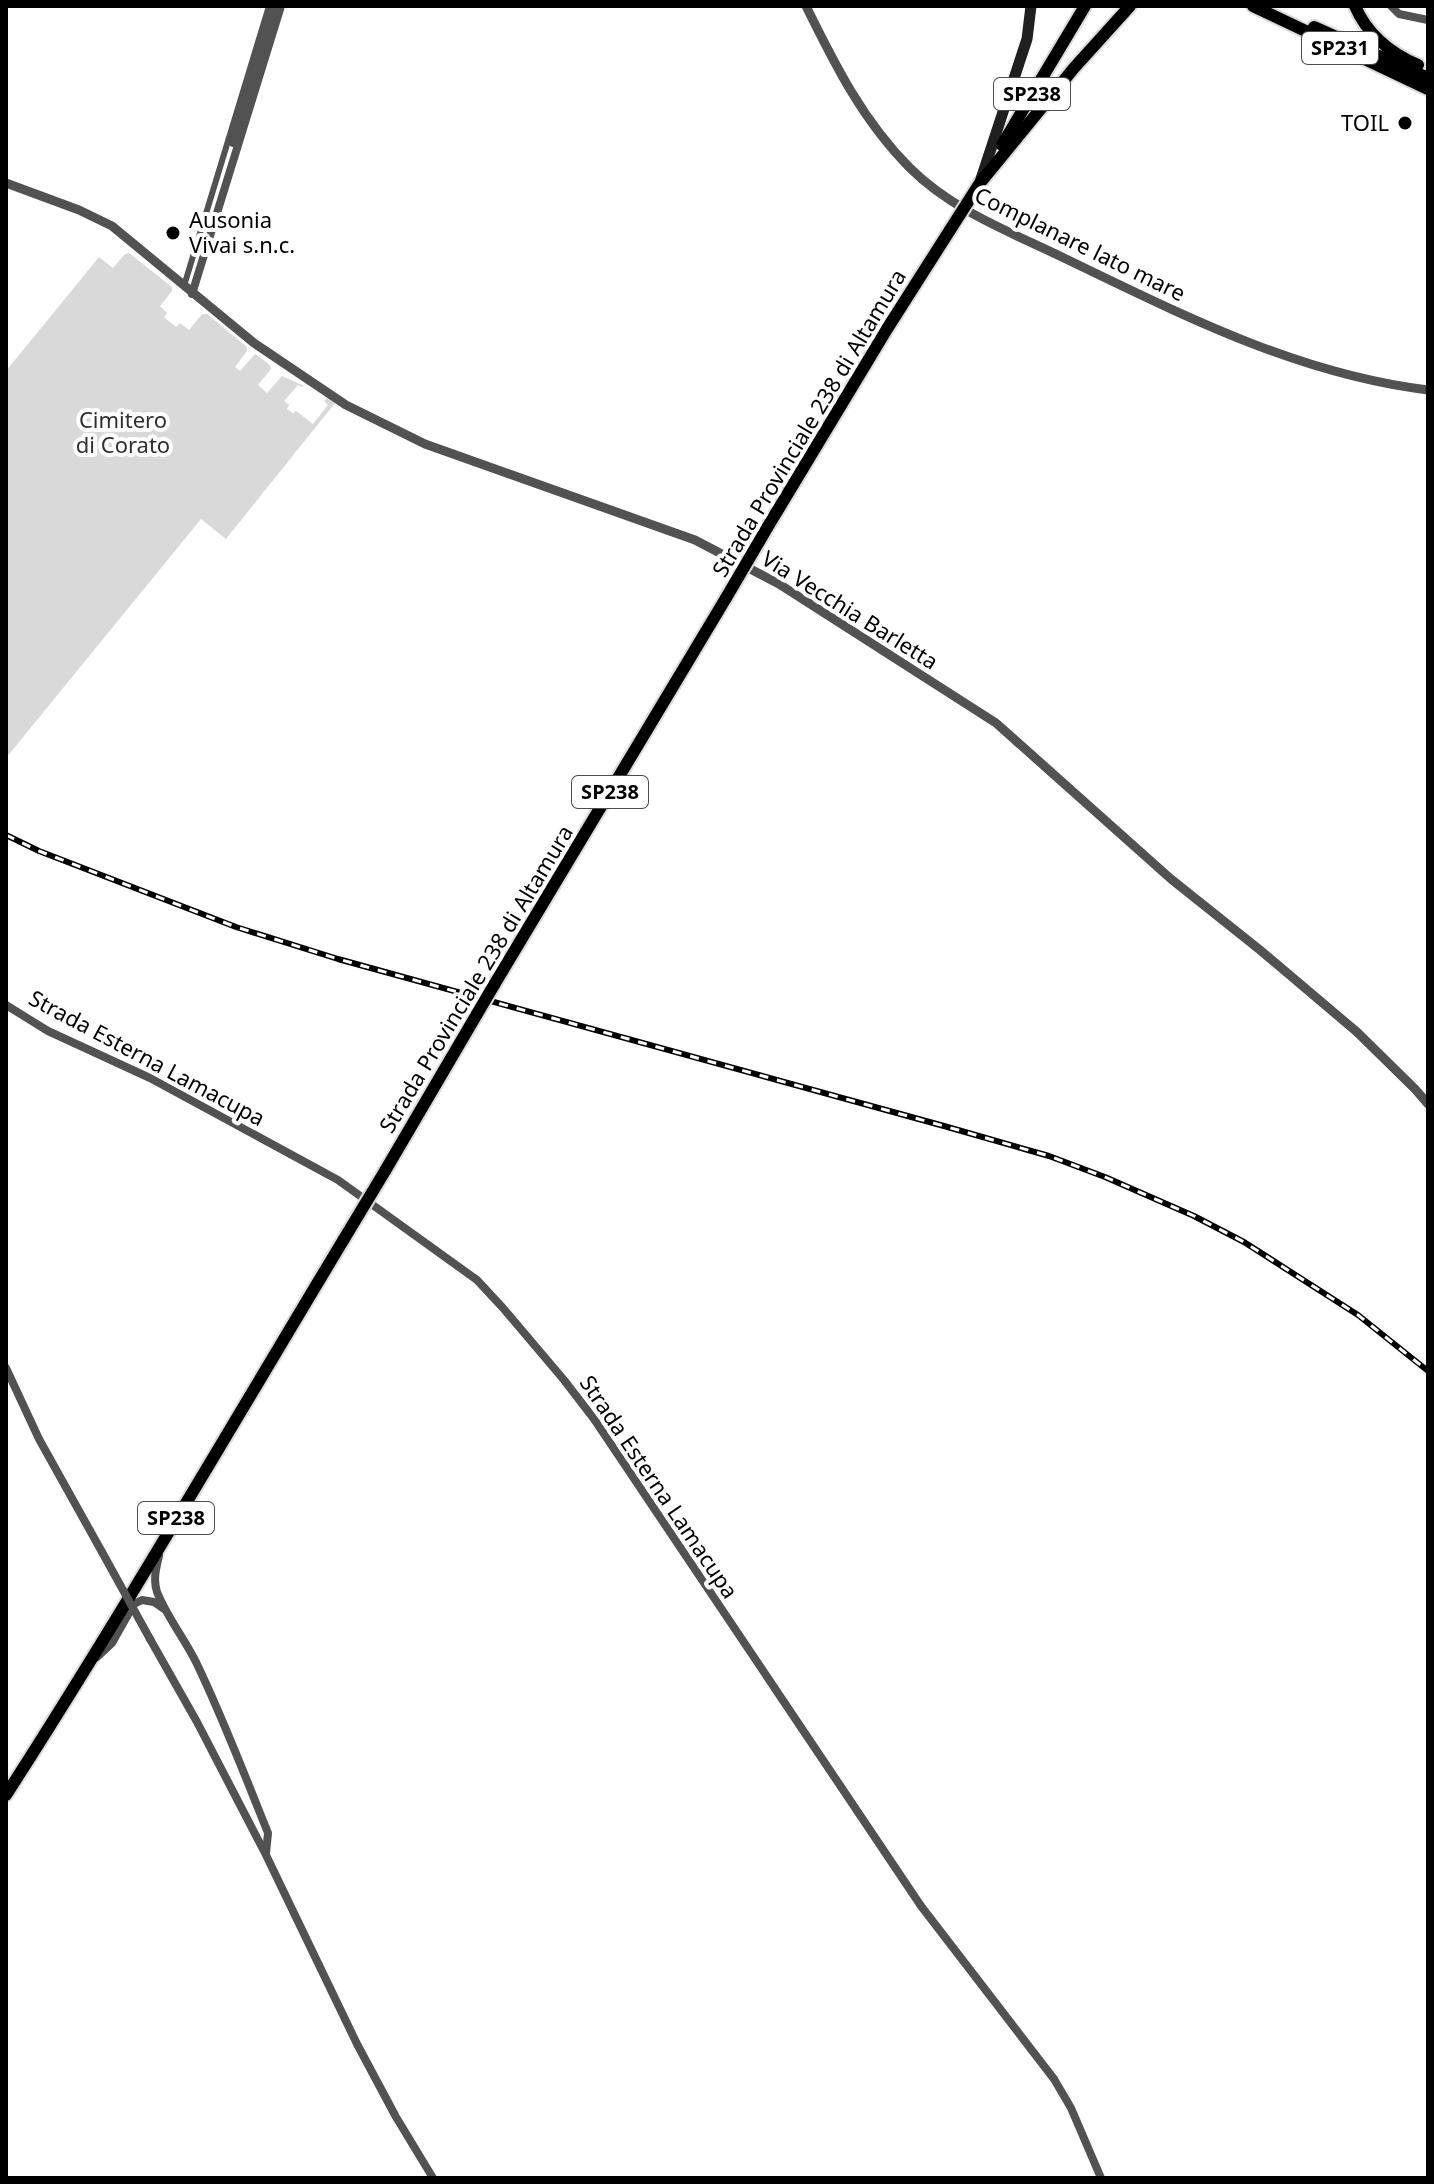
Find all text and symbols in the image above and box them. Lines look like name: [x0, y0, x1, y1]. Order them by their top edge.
road number: SP231: [1302, 32, 1378, 64]
road number: SP238: [994, 78, 1070, 110]
place label: TOIL: [1341, 107, 1389, 137]
marker: TOIL: [1396, 114, 1414, 132]
street label: Complanare lato mare: [970, 179, 1191, 307]
place label: Ausonia Vivai s.n.c.: [189, 204, 295, 259]
marker: Ausonia Vivai s.n.c.: [164, 224, 182, 242]
street label: Strada Provinciale 238 di Altamura: [704, 263, 912, 582]
park label: Cimitero di Corato: [76, 404, 170, 459]
street label: Via Vecchia Barletta: [757, 543, 944, 676]
road number: SP238: [572, 776, 648, 808]
street label: Strada Provinciale 238 di Altamura: [371, 819, 579, 1138]
street label: Strada Esterna Lamacupa: [24, 982, 271, 1132]
street label: Strada Esterna Lamacupa: [574, 1369, 746, 1604]
road number: SP238: [138, 1502, 214, 1534]

